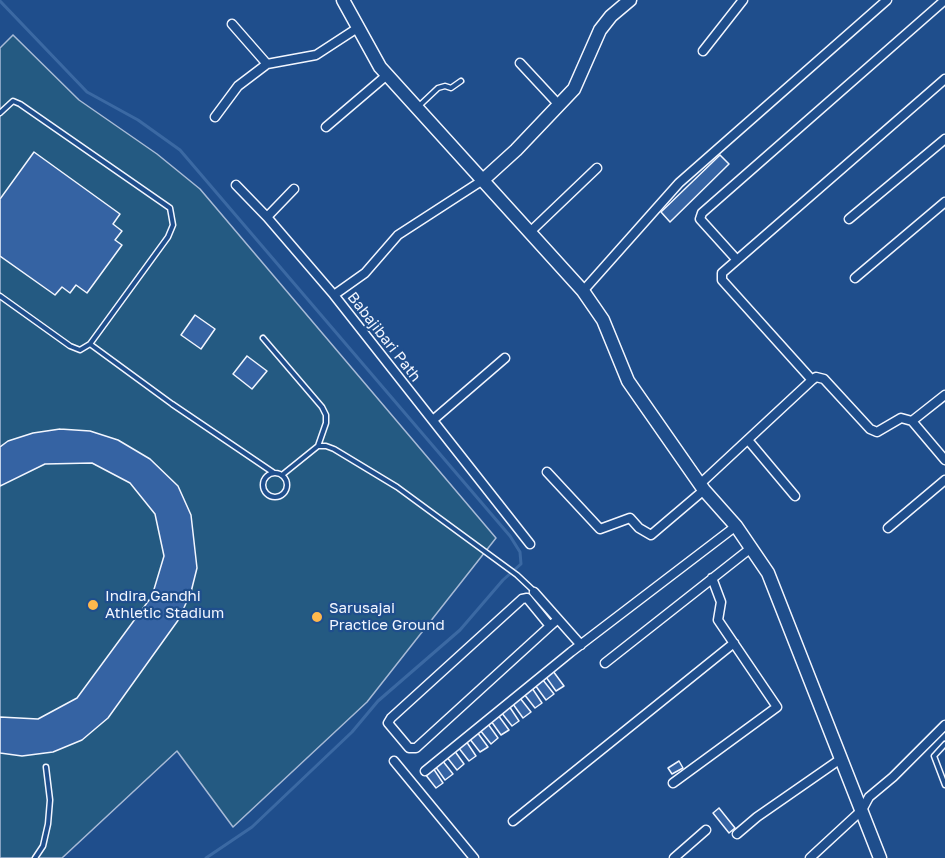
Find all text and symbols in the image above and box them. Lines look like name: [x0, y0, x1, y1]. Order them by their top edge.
street label: Babajibari Path: [343, 289, 425, 385]
place label: Indira Gandhi Athletic Stadium: [105, 587, 224, 622]
marker: Indira Gandhi Athletic Stadium: [86, 598, 100, 612]
place label: Sarusajai Practice Ground: [329, 599, 445, 634]
marker: Sarusajai Practice Ground: [310, 610, 324, 624]

